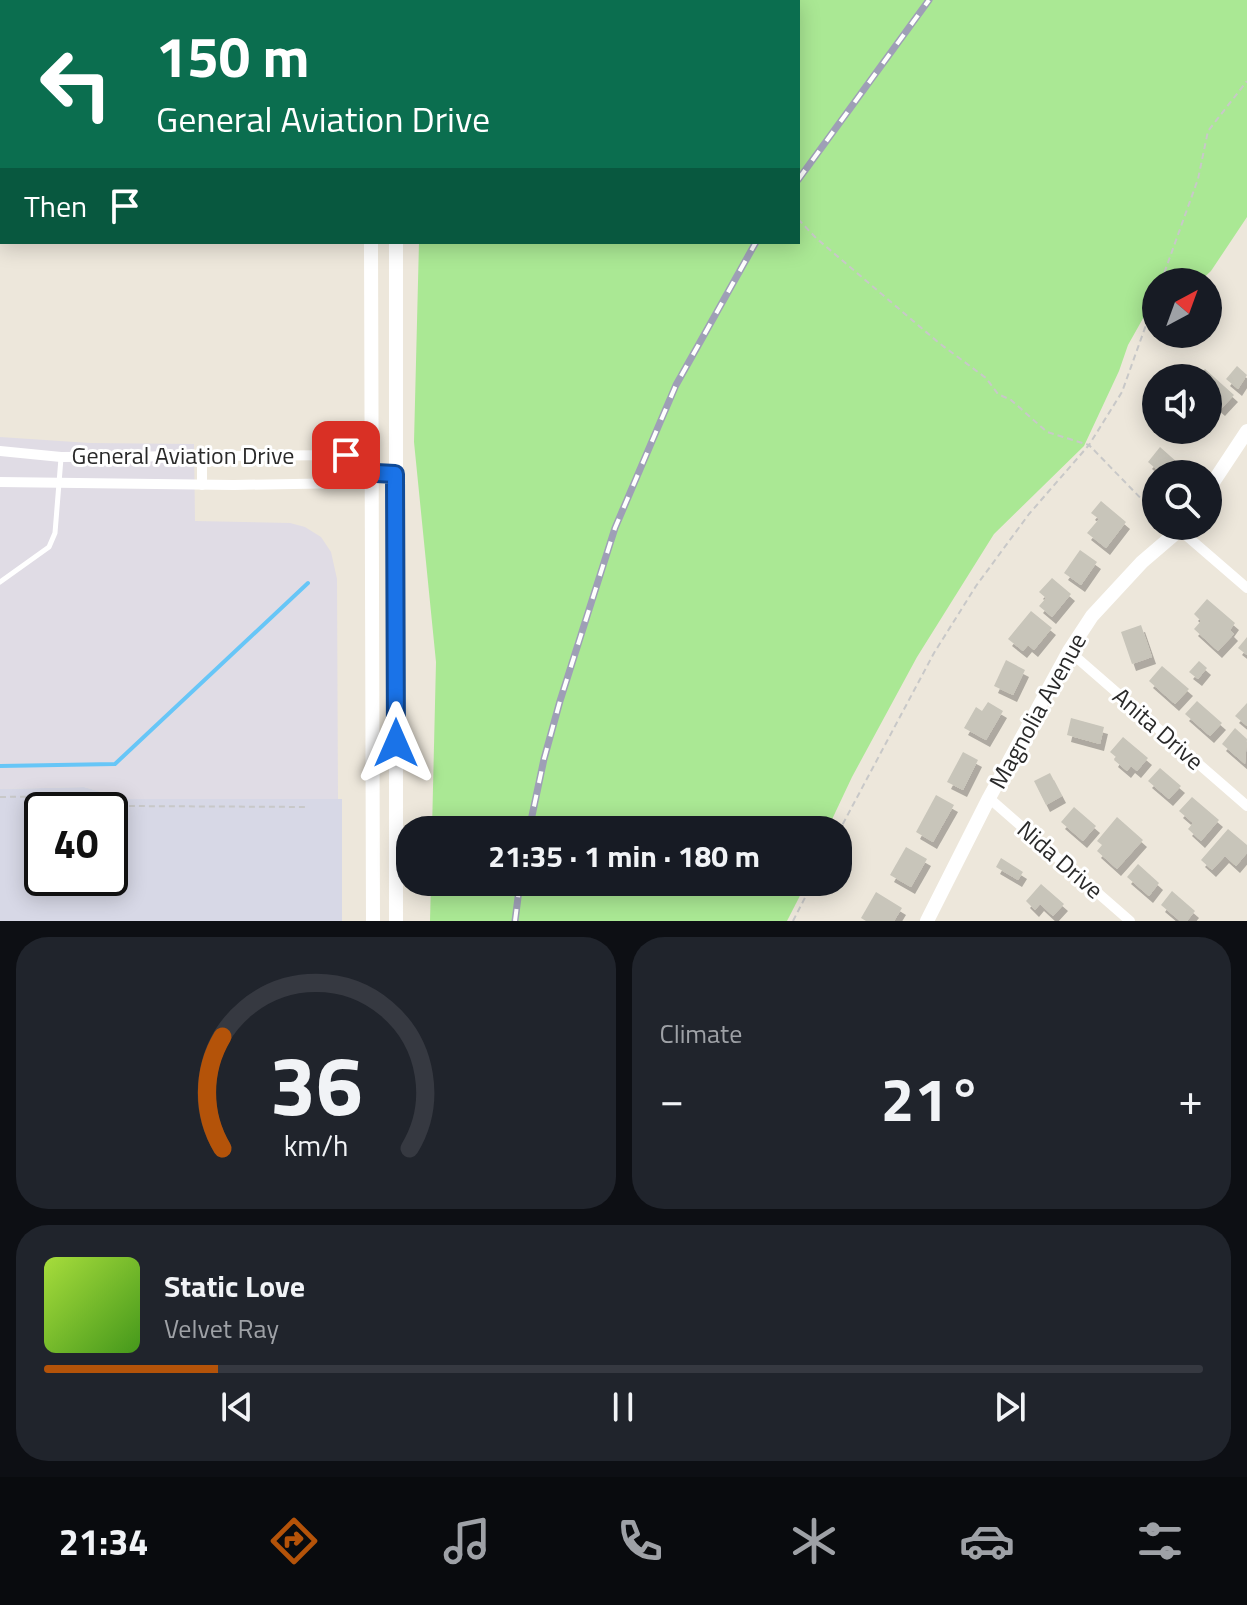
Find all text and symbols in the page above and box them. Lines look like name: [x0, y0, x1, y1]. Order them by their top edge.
text: 150 m: [156, 14, 309, 99]
icon: left: [24, 32, 128, 136]
text: General Aviation Drive: [156, 91, 490, 146]
text: Then: [24, 183, 87, 229]
icon: arrive: [103, 184, 147, 228]
north arrow: [1142, 268, 1222, 348]
map controls: [1142, 268, 1222, 540]
button: sound: [1142, 364, 1222, 444]
pin: [312, 421, 380, 489]
icon: arrive: [324, 433, 368, 477]
street label: General Aviation Drive: [72, 437, 294, 473]
button: search: [1142, 460, 1222, 540]
street label: Magnolia Avenue: [979, 626, 1095, 795]
street label: Anita Drive: [1105, 678, 1212, 778]
position arrow: [354, 701, 438, 785]
speed limit sign: 40: [24, 792, 128, 896]
street label: Nida Drive: [1010, 812, 1112, 907]
text: 21:35 · 1 min · 180 m: [488, 833, 760, 879]
text: Climate: [660, 1014, 742, 1053]
text: 36: [269, 1021, 362, 1147]
text: 21°: [881, 1053, 982, 1144]
text: −: [660, 1065, 684, 1132]
text: +: [1178, 1065, 1203, 1132]
text: km/h: [283, 1124, 348, 1167]
text: Static Love: [164, 1263, 305, 1309]
text: Velvet Ray: [164, 1309, 279, 1348]
icon: previous: [215, 1385, 259, 1429]
icon: pause: [601, 1385, 645, 1429]
icon: next: [988, 1385, 1032, 1429]
icon: directions: [266, 1513, 322, 1569]
icon: music: [439, 1513, 495, 1569]
icon: phone: [612, 1513, 668, 1569]
icon: climate: [786, 1513, 842, 1569]
icon: car: [959, 1513, 1015, 1569]
icon: filters: [1132, 1513, 1188, 1569]
text: 21:34: [59, 1514, 149, 1569]

